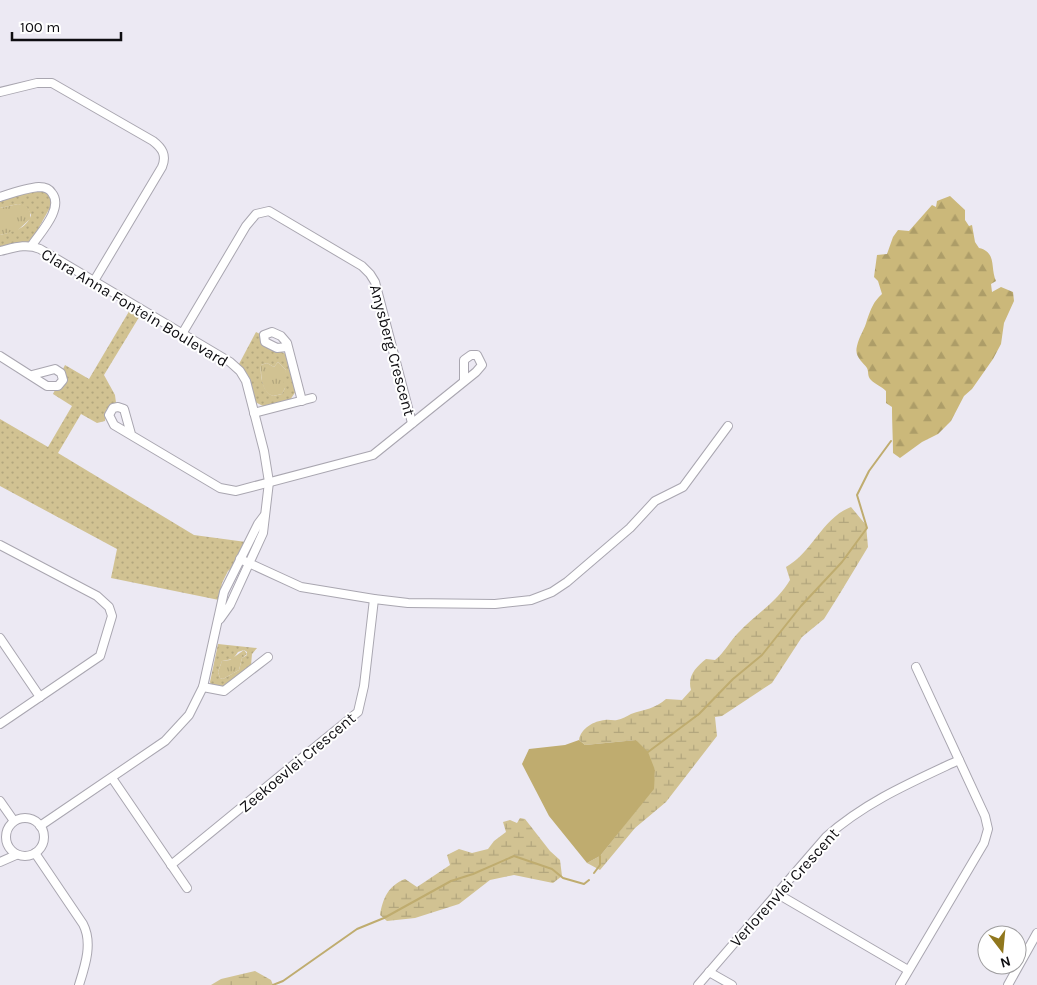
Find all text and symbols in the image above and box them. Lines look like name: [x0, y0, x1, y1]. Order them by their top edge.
scale bar: [12, 10, 121, 42]
text: 100 m: [20, 18, 60, 36]
street label: Clara Anna Fontein Boulevard: [38, 244, 232, 371]
street label: Anysberg Crescent: [366, 282, 419, 418]
street label: Zeekoevlei Crescent: [235, 708, 359, 816]
street label: Verlorenvlei Crescent: [726, 824, 843, 951]
north arrow: [977, 925, 1027, 975]
text: N: [998, 952, 1013, 972]

